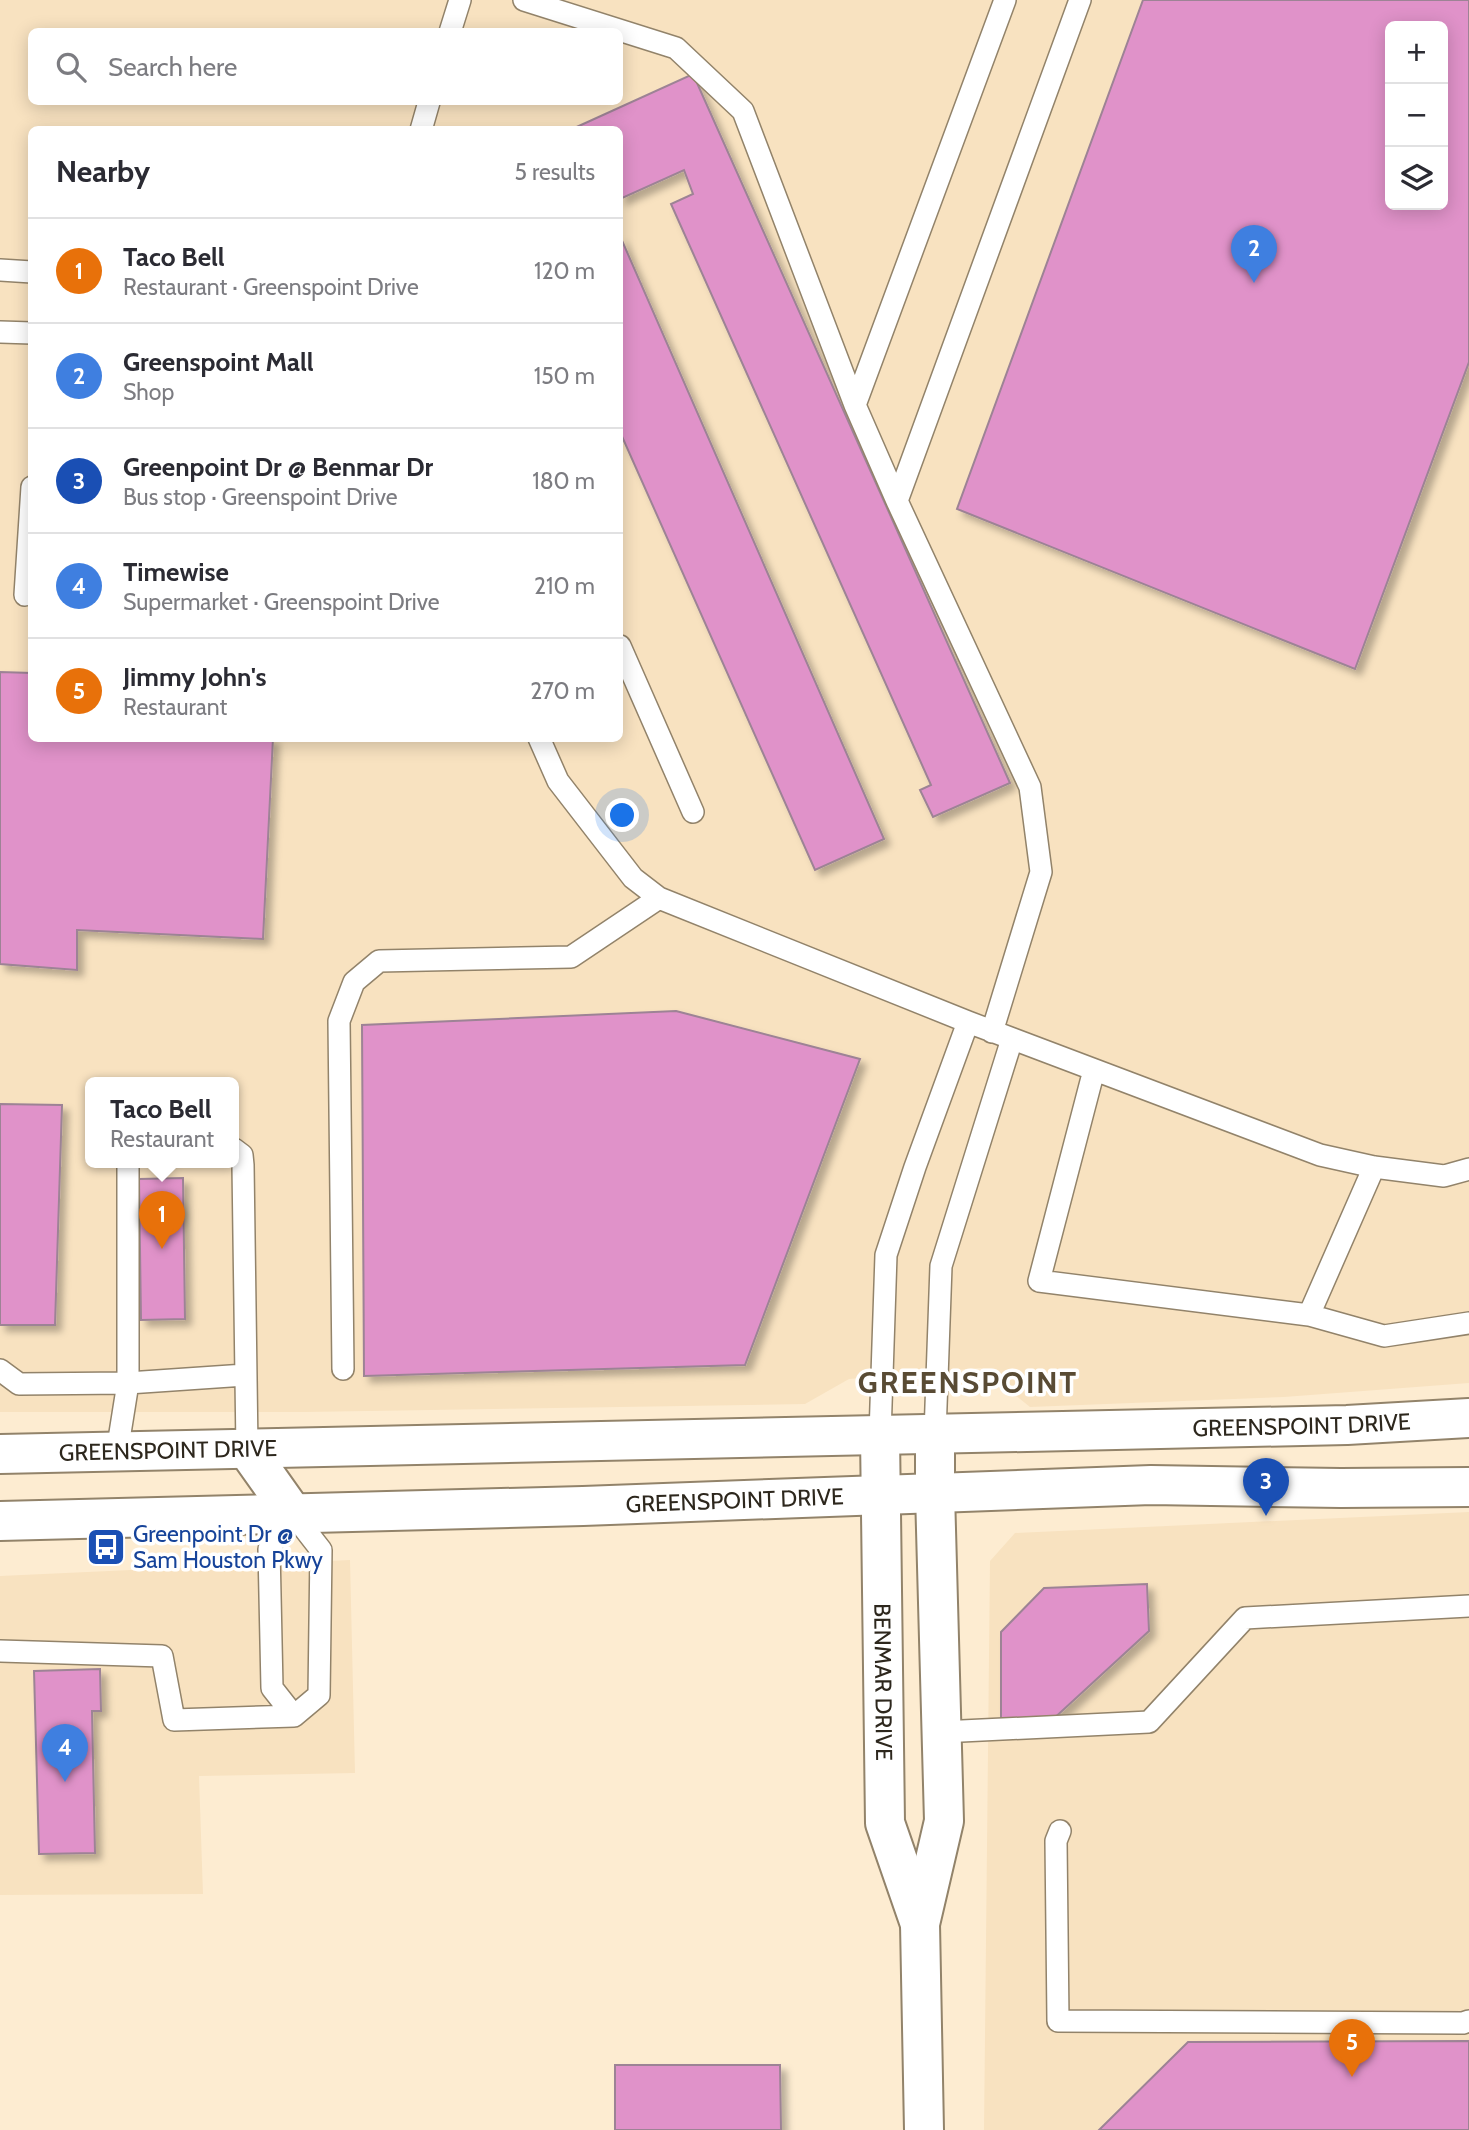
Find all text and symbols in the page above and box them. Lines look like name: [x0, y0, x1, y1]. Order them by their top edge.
map controls: [1385, 21, 1448, 210]
button: +: [1385, 21, 1448, 84]
search box: [28, 28, 623, 105]
icon: search: [52, 48, 90, 86]
text: Search here: [108, 51, 237, 83]
button: −: [1385, 84, 1448, 147]
button: layers: [1385, 147, 1448, 210]
text: Nearby: [56, 153, 150, 190]
text: 5 results: [514, 158, 595, 186]
pin: 2: [1231, 225, 1277, 283]
text: Taco Bell: [123, 241, 225, 273]
text: 1: [75, 257, 83, 285]
text: 120 m: [534, 257, 595, 285]
text: Restaurant · Greenspoint Drive: [123, 273, 419, 301]
text: Greenspoint Mall: [123, 346, 314, 378]
text: 2: [73, 362, 85, 390]
text: 150 m: [534, 362, 595, 390]
text: Shop: [123, 378, 174, 406]
text: Greenpoint Dr @ Benmar Dr: [123, 451, 433, 483]
text: 3: [73, 467, 85, 495]
text: 180 m: [532, 467, 595, 495]
text: Bus stop · Greenspoint Drive: [123, 483, 398, 511]
text: Timewise: [123, 556, 229, 588]
text: 4: [72, 572, 86, 600]
text: 210 m: [534, 572, 595, 600]
text: Supermarket · Greenspoint Drive: [123, 588, 440, 616]
text: Jimmy John's: [123, 661, 266, 693]
text: 5: [73, 677, 85, 705]
text: 270 m: [530, 677, 595, 705]
text: Restaurant: [123, 693, 227, 721]
your location: [605, 798, 639, 832]
popup: [85, 1077, 239, 1168]
text: Taco Bell: [110, 1093, 212, 1125]
text: Restaurant: [110, 1125, 214, 1153]
pin: 1: [139, 1191, 185, 1249]
district label: GREENSPOINT: [858, 1364, 1078, 1401]
street label: GREENSPOINT DRIVE: [1192, 1407, 1411, 1442]
street label: GREENSPOINT DRIVE: [59, 1434, 277, 1467]
pin: 3: [1243, 1458, 1289, 1516]
street label: GREENSPOINT DRIVE: [625, 1482, 844, 1518]
place label: Greenpoint Dr @ Sam Houston Pkwy: [133, 1520, 323, 1574]
bus stop icon: Greenpoint Dr @ Sam Houston Pkwy: [85, 1526, 127, 1568]
street label: BENMAR DRIVE: [868, 1603, 898, 1761]
pin: 4: [42, 1724, 88, 1782]
pin: 5: [1329, 2019, 1375, 2077]

